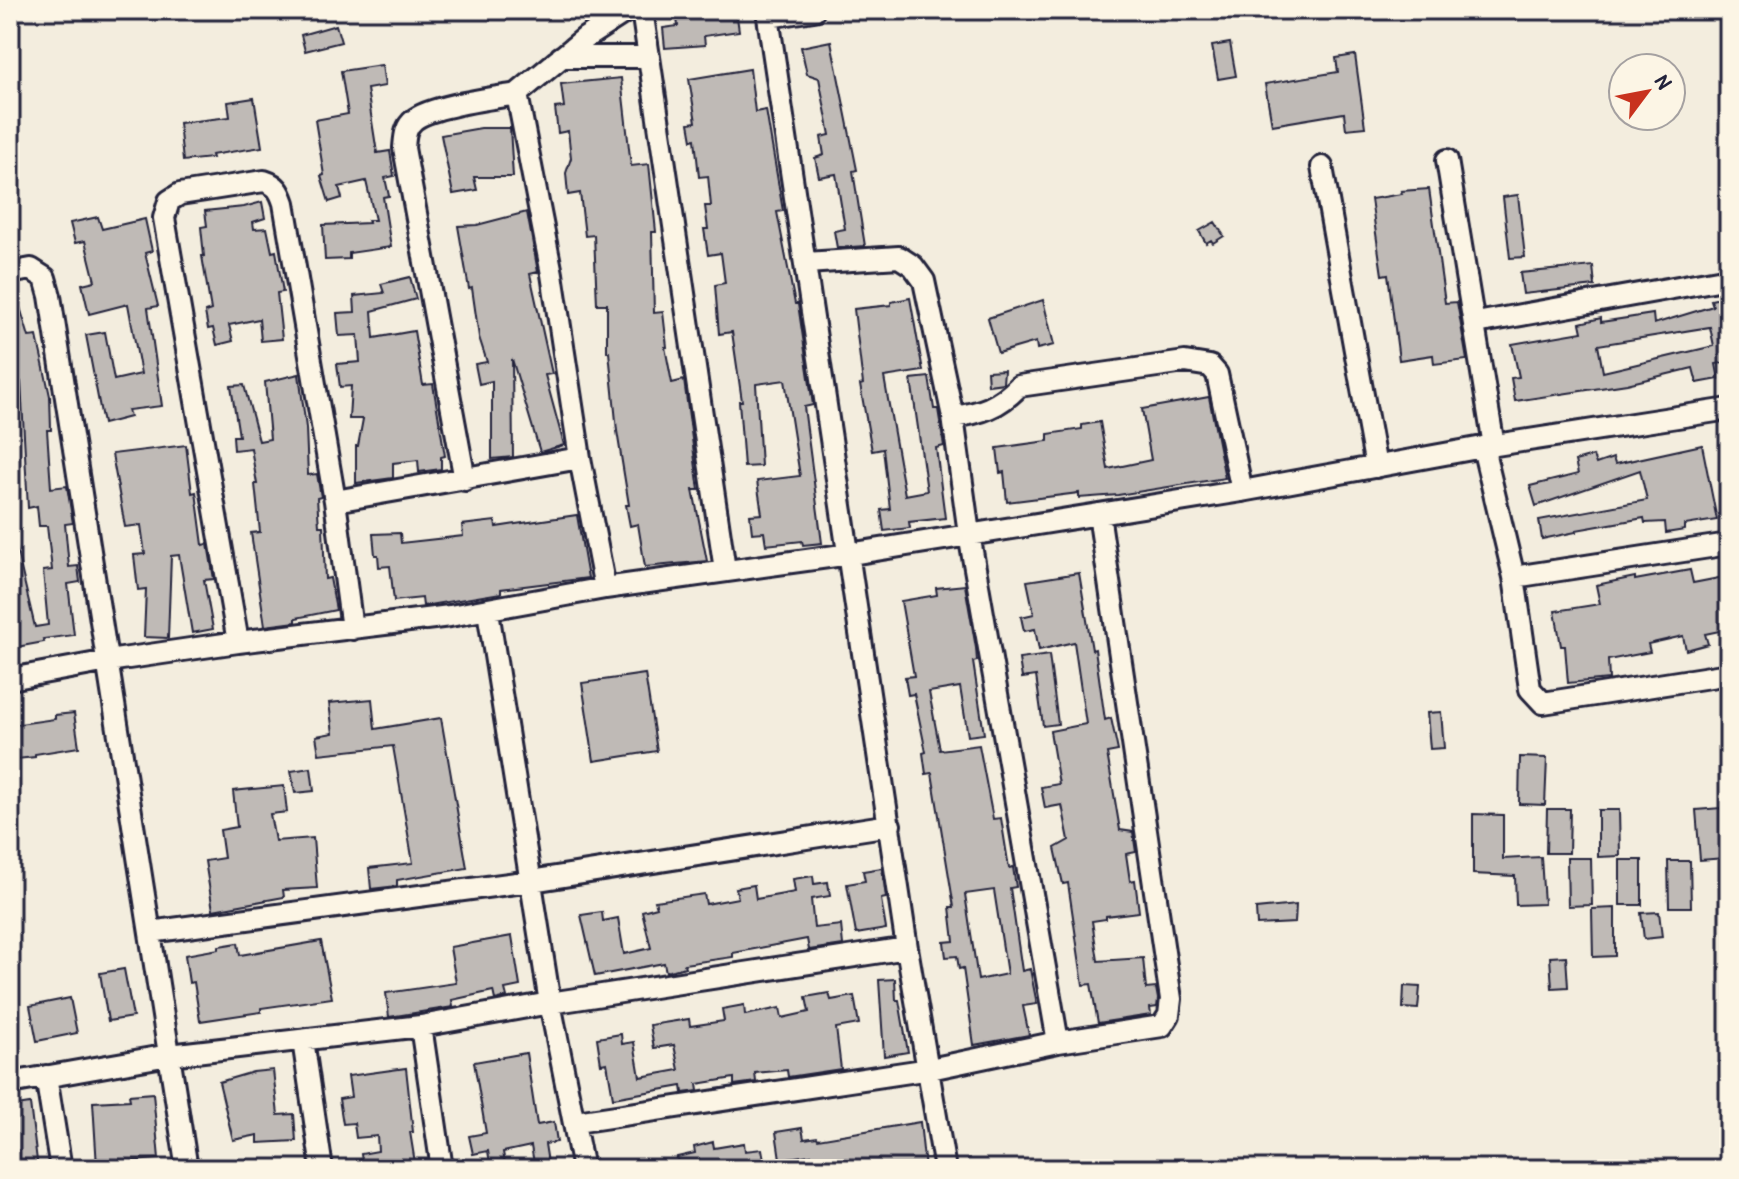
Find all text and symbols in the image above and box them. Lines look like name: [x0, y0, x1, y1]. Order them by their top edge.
north arrow: [1607, 52, 1687, 132]
text: N: [1648, 68, 1680, 95]

